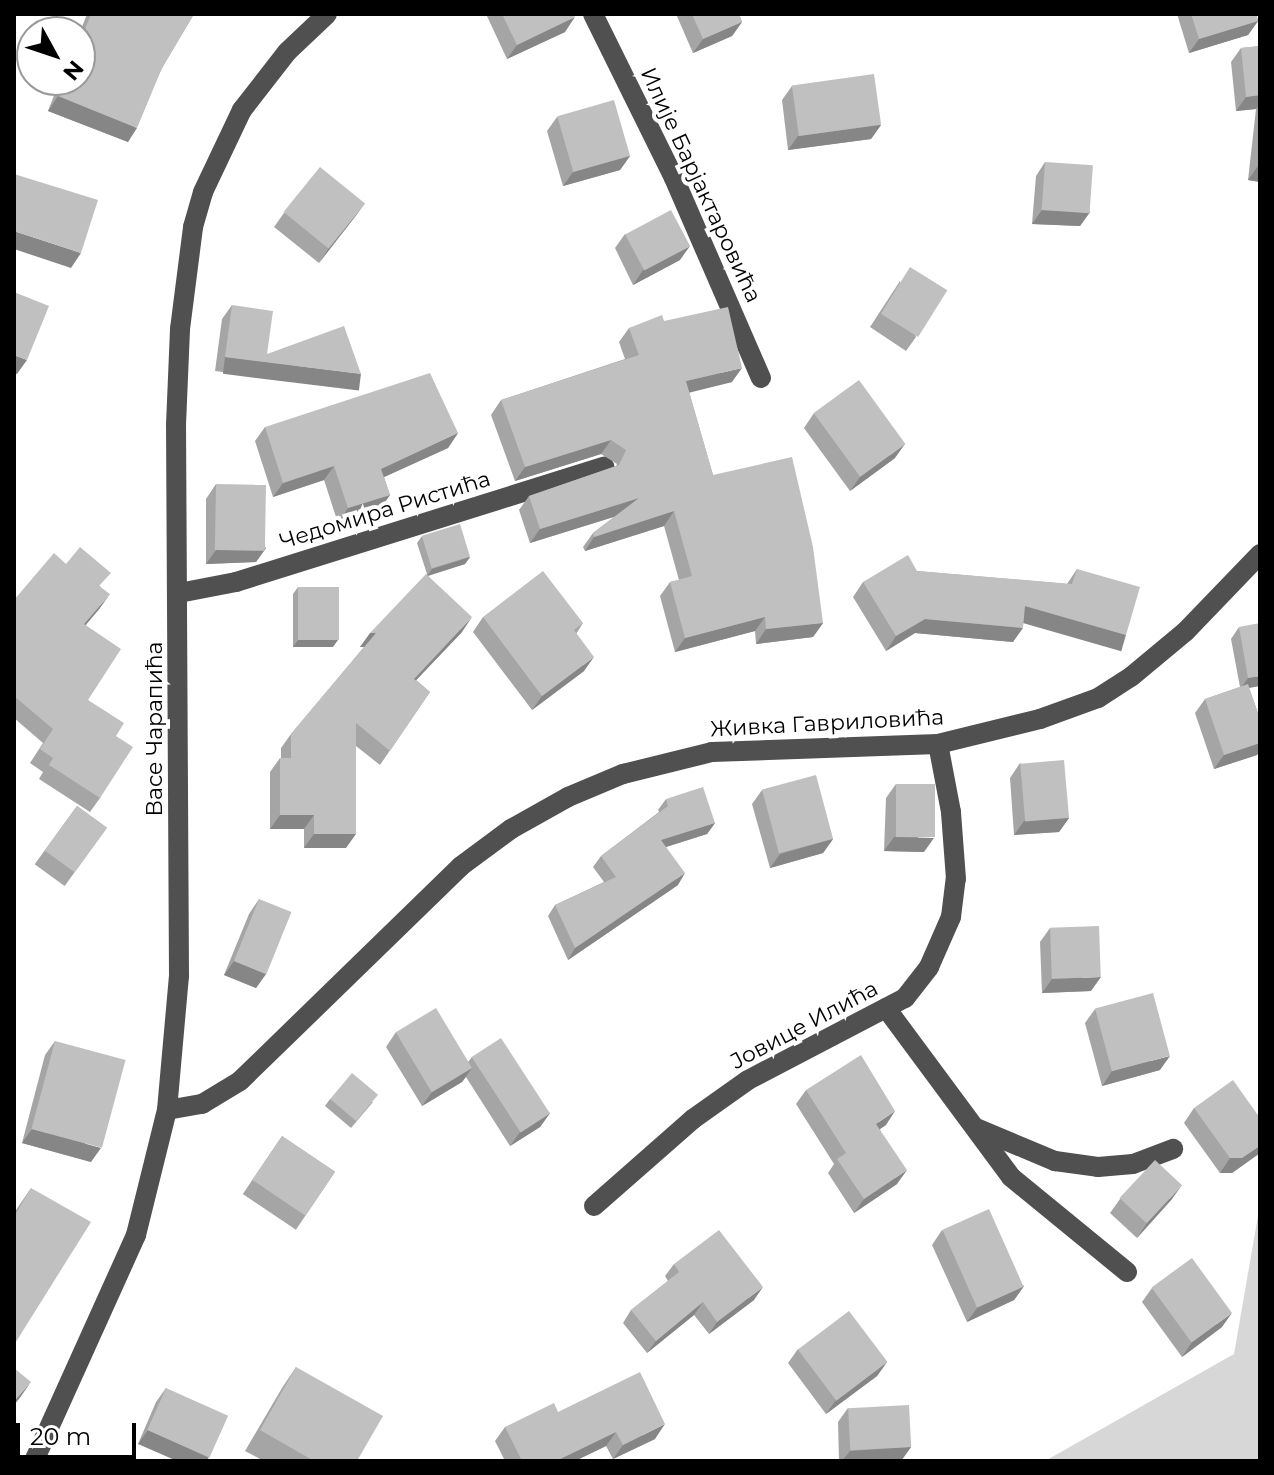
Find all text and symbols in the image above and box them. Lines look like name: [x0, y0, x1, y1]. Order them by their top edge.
north arrow: [16, 16, 96, 96]
text: N: [57, 55, 89, 86]
street label: Илије Барјактаровића: [635, 63, 767, 307]
street label: Чедомира Ристића: [276, 465, 494, 555]
street label: Васе Чарапића: [142, 642, 168, 816]
street label: Живка Гавриловића: [709, 704, 945, 742]
street label: Јовице Илића: [726, 975, 882, 1075]
scale bar: [20, 1407, 140, 1457]
text: 20 m: [30, 1422, 91, 1451]

